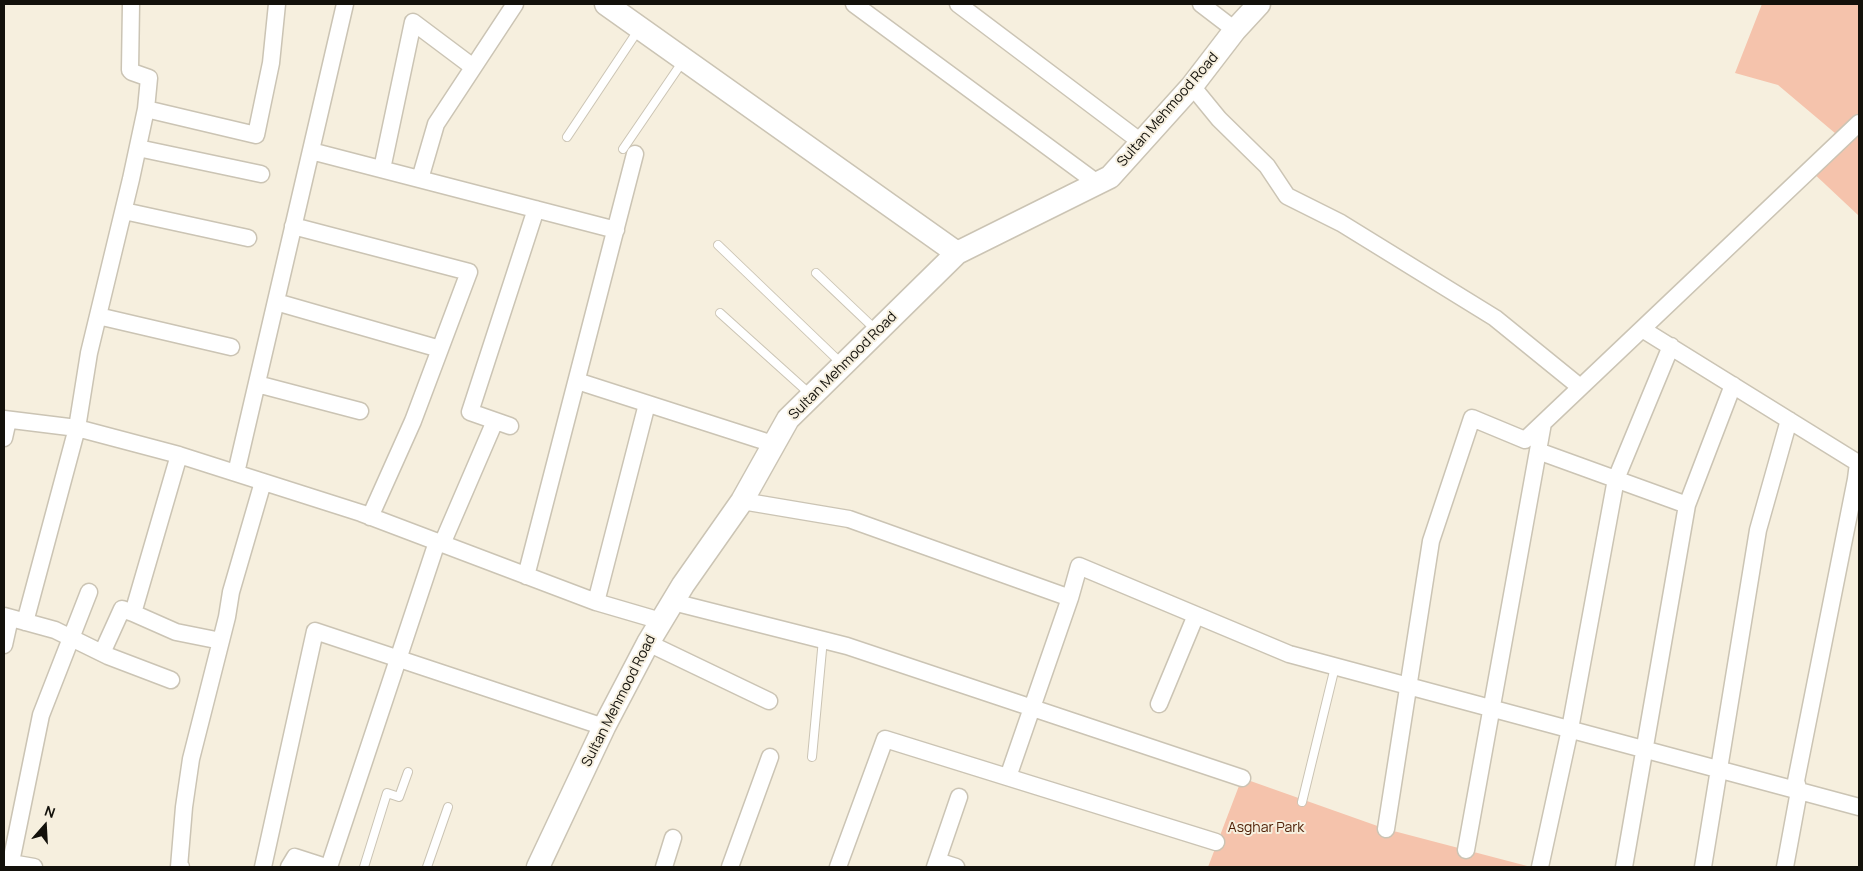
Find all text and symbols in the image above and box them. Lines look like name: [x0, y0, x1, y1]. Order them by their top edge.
street label: Sultan Mehmood Road: [1114, 50, 1222, 170]
street label: Sultan Mehmood Road: [786, 309, 900, 423]
street label: Sultan Mehmood Road: [578, 632, 660, 770]
north arrow: [20, 801, 70, 851]
text: N: [42, 801, 58, 822]
park label: Asghar Park: [1228, 820, 1304, 836]

